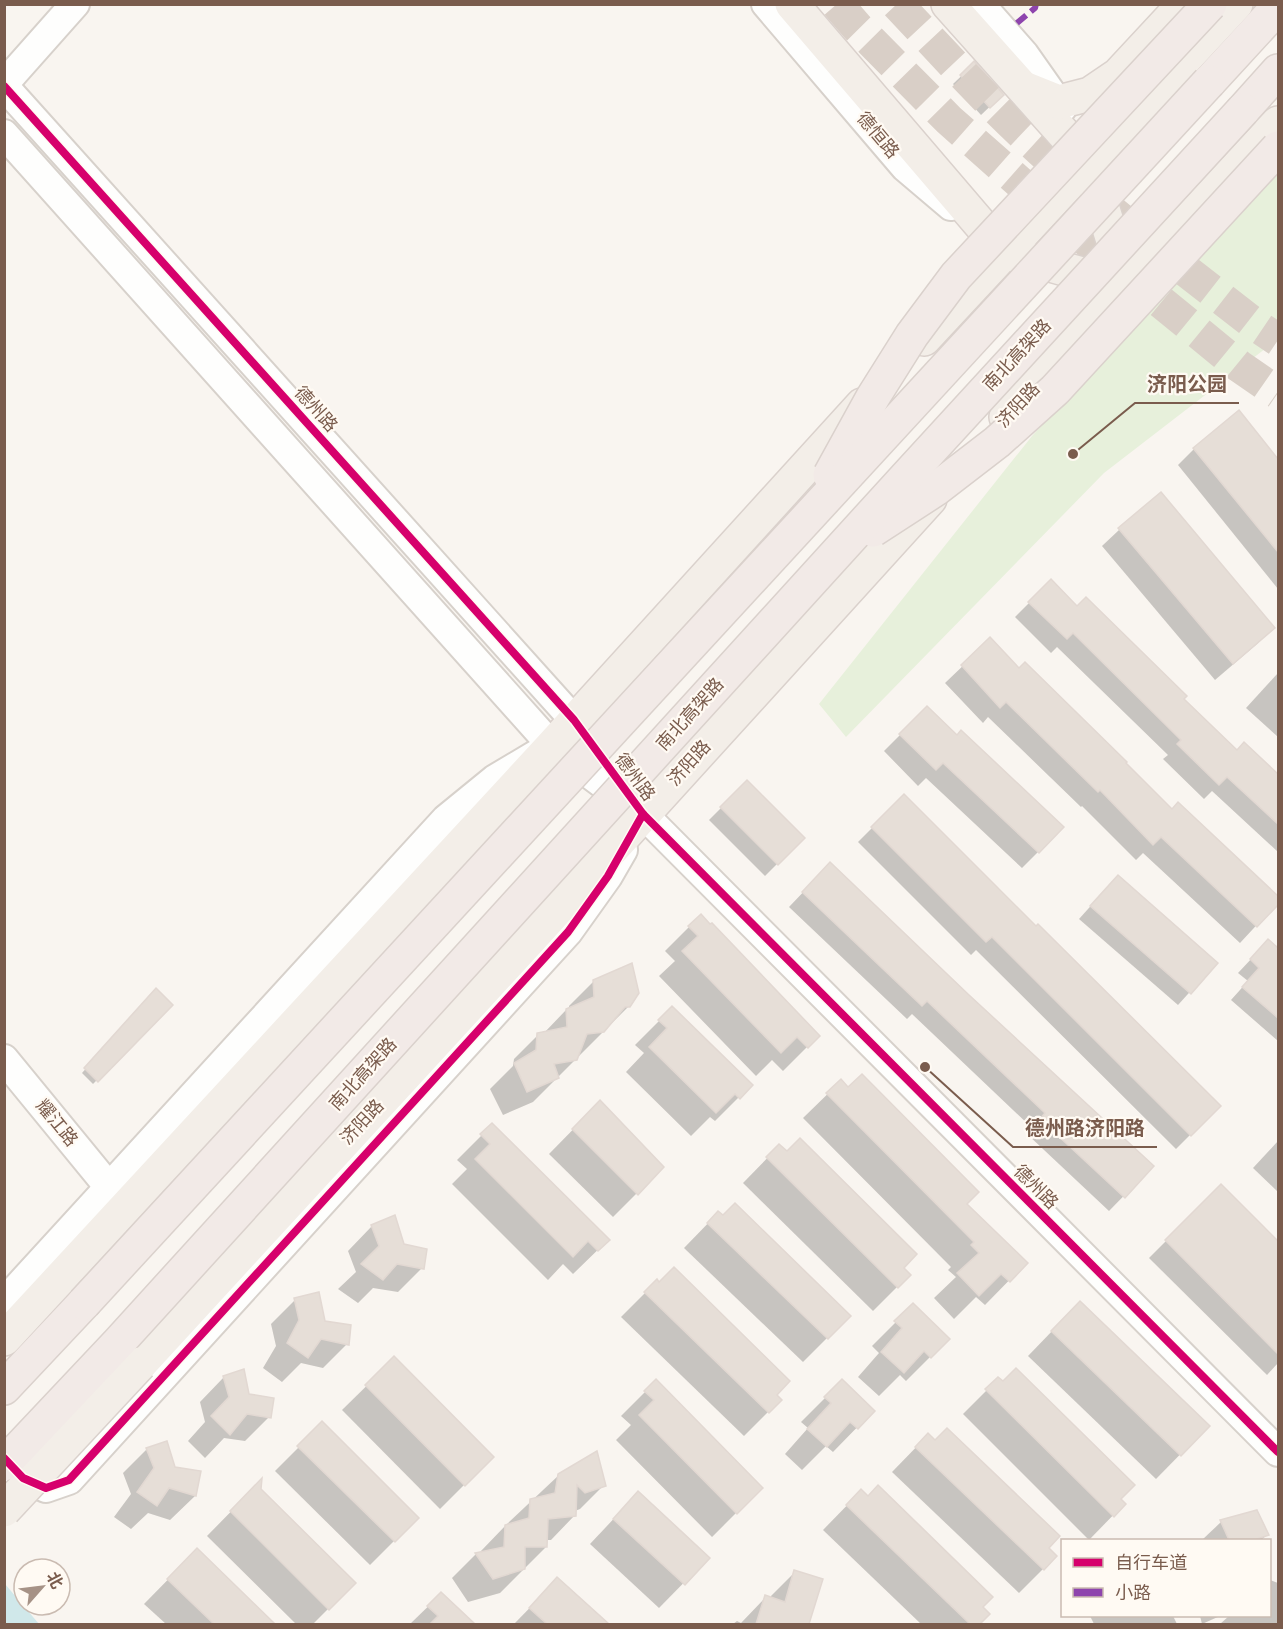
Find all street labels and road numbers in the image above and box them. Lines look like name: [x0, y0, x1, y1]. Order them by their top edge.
street label: 德恒路: [851, 106, 905, 163]
street label: 南北高架路: [977, 313, 1056, 396]
street label: 济阳路: [990, 376, 1045, 433]
street label: 德州路: [289, 380, 344, 437]
street label: 南北高架路: [650, 672, 729, 755]
street label: 济阳路: [661, 734, 716, 791]
street label: 德州路: [609, 748, 661, 806]
street label: 南北高架路: [323, 1032, 402, 1115]
street label: 济阳路: [334, 1093, 389, 1150]
street label: 耀江路: [31, 1094, 84, 1152]
street label: 德州路: [1008, 1159, 1064, 1215]

